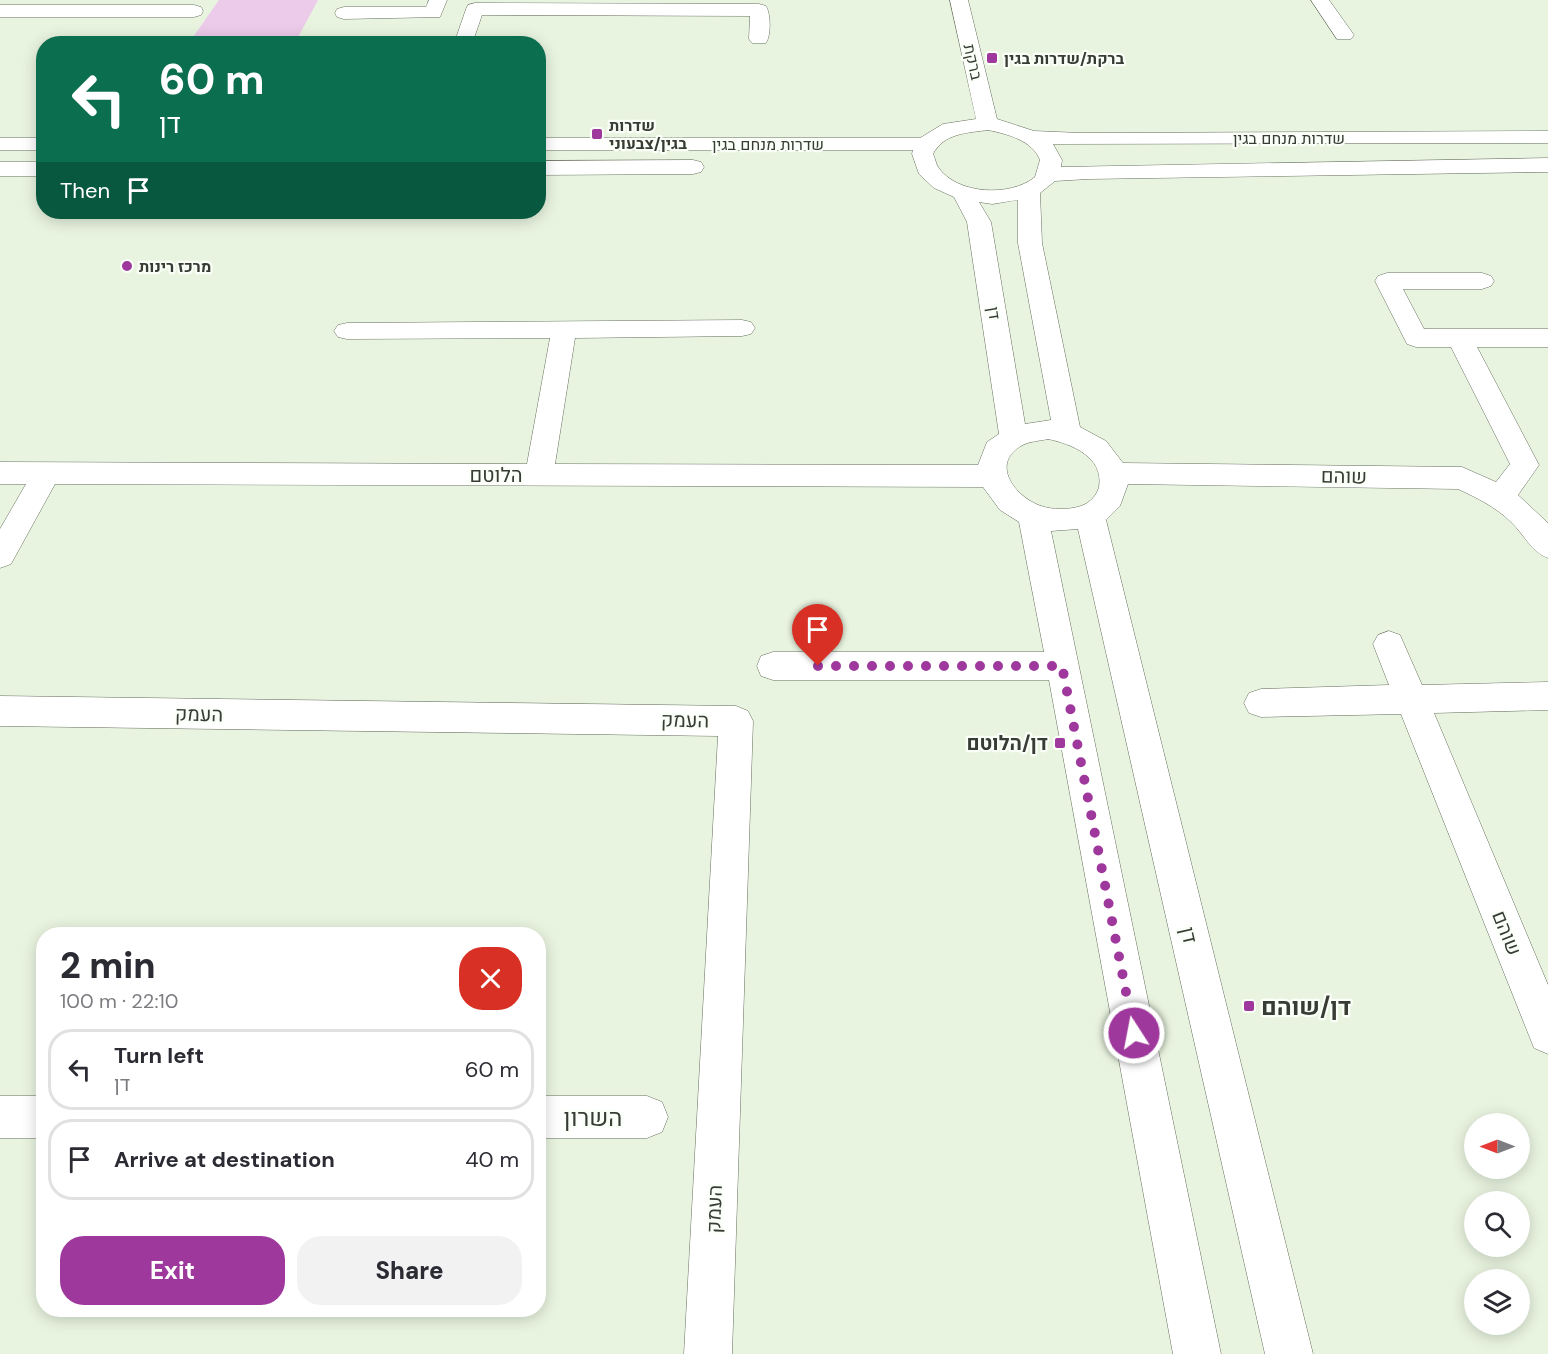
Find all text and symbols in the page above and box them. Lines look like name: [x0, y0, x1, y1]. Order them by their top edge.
street label: ברקת: [959, 42, 987, 83]
place label: ברקת/שדרות בגין: [1004, 48, 1125, 69]
marker: ברקת/שדרות בגין: [985, 51, 999, 65]
text: 60 m: [159, 52, 265, 107]
icon: left: [60, 60, 138, 138]
text: דן: [159, 106, 181, 141]
place label: שדרות בגין/צבעוני: [609, 115, 687, 154]
marker: שדרות בגין/צבעוני: [590, 127, 604, 141]
street label: שדרות מנחם בגין: [1233, 128, 1345, 149]
street label: שדרות מנחם בגין: [712, 134, 824, 155]
icon: arrive: [122, 174, 155, 207]
text: Then: [60, 176, 110, 205]
place label: מרכז רינות: [139, 256, 211, 277]
marker: מרכז רינות: [120, 259, 134, 273]
street label: דן: [983, 305, 1005, 321]
street label: הלוטם: [470, 462, 522, 488]
street label: שוהם: [1321, 463, 1367, 489]
pin: [792, 604, 843, 666]
icon: arrive: [801, 613, 834, 646]
street label: העמק: [175, 701, 223, 727]
street label: העמק: [661, 707, 709, 733]
place label: דן/הלוטם: [966, 730, 1048, 756]
marker: דן/הלוטם: [1053, 736, 1067, 750]
street label: שוהם: [1486, 907, 1528, 959]
street label: דן: [1175, 924, 1203, 946]
text: 2 min: [60, 942, 156, 989]
button: close: [459, 947, 522, 1010]
text: 100 m · 22:10: [60, 988, 178, 1014]
place label: דן/שוהם: [1261, 991, 1351, 1022]
marker: דן/שוהם: [1242, 999, 1256, 1013]
position arrow: [1102, 1001, 1166, 1065]
text: Turn left: [114, 1041, 204, 1070]
icon: left: [63, 1053, 96, 1086]
text: 60 m: [465, 1055, 519, 1084]
text: דן: [114, 1071, 130, 1097]
street label: השרון: [564, 1102, 622, 1133]
north arrow: [1464, 1113, 1530, 1179]
map controls: [1464, 1113, 1530, 1335]
icon: arrive: [63, 1143, 96, 1176]
text: Arrive at destination: [114, 1145, 335, 1174]
text: 40 m: [465, 1145, 519, 1174]
street label: העמק: [700, 1184, 728, 1234]
button: search: [1464, 1191, 1530, 1257]
button: Exit: [60, 1236, 285, 1305]
button: Share: [297, 1236, 522, 1305]
button: layers: [1464, 1269, 1530, 1335]

